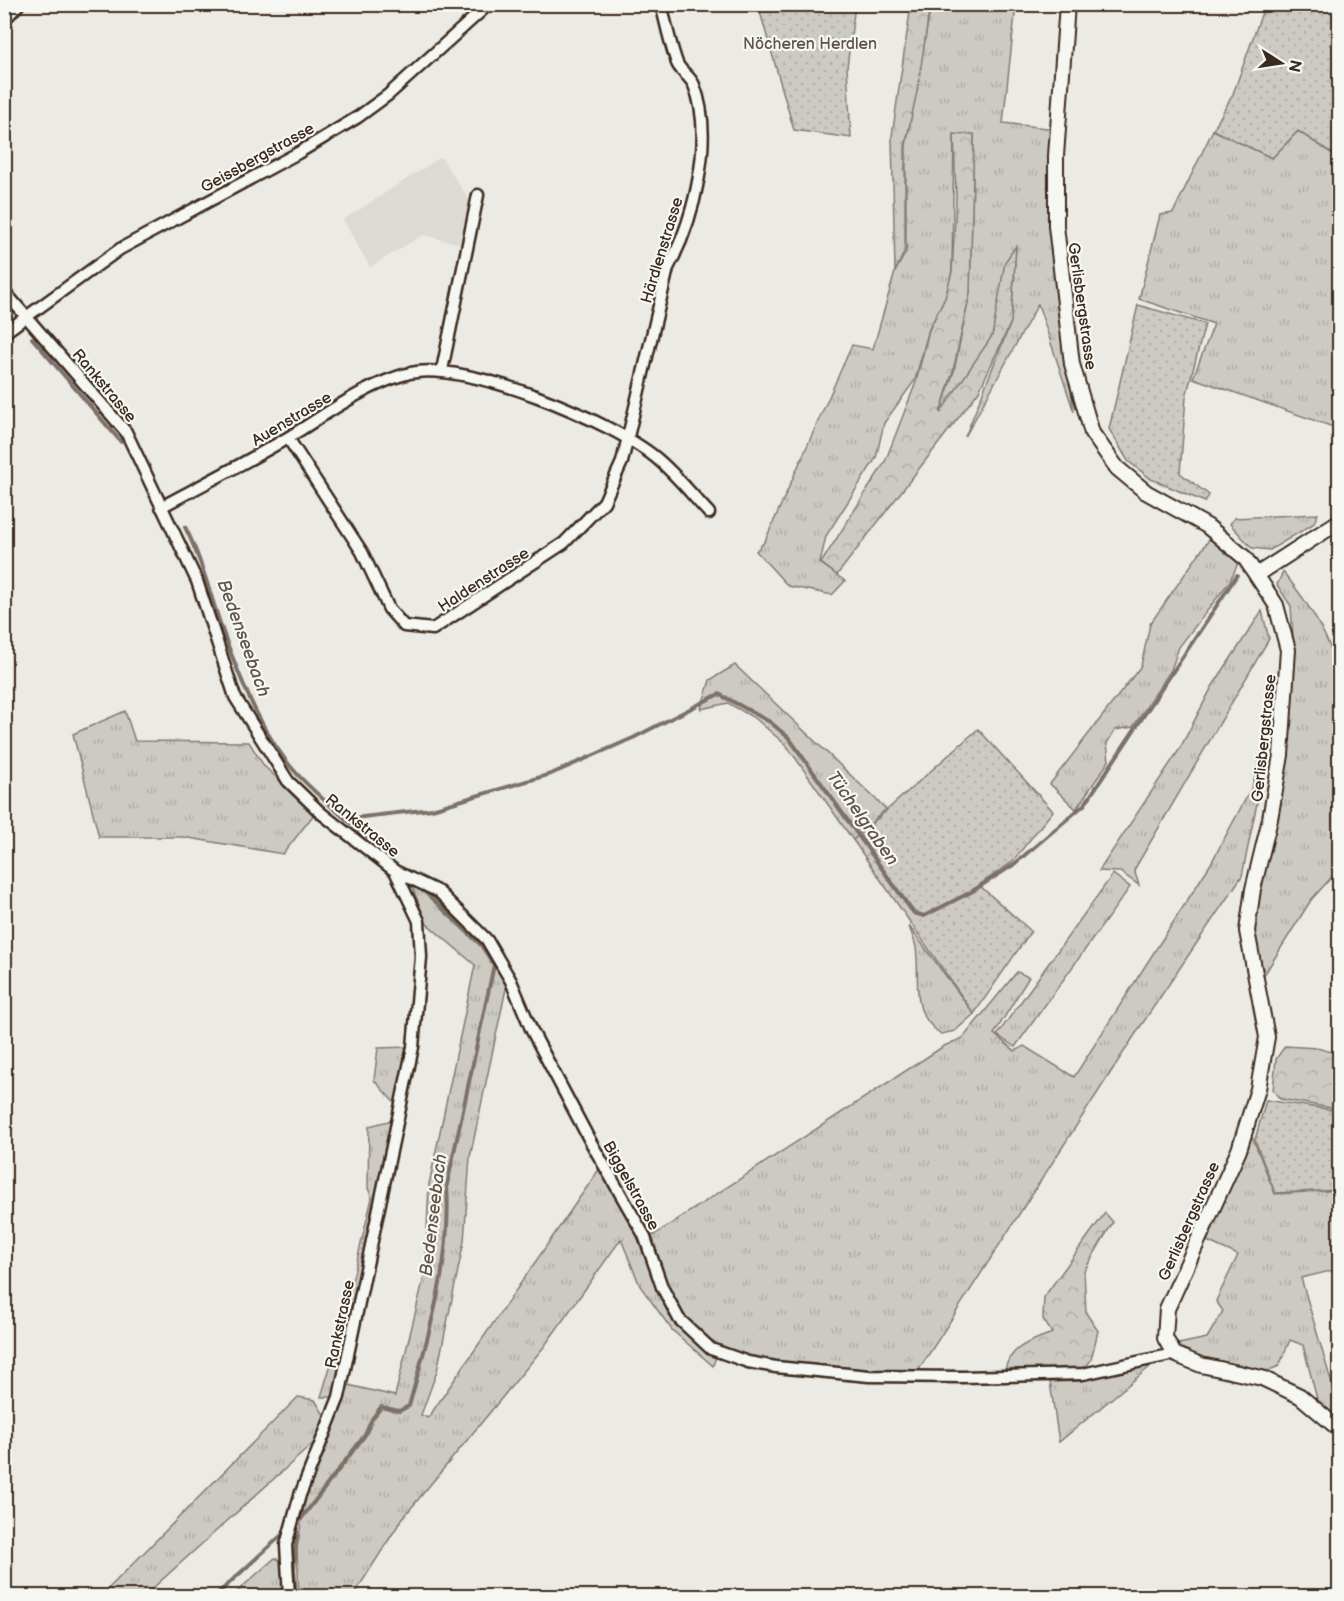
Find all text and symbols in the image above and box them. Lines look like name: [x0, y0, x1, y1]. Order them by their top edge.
north arrow: [1251, 33, 1311, 93]
park label: Nöcheren Herdlen: [743, 35, 877, 54]
text: N: [1284, 58, 1305, 74]
street label: Geissbergstrasse: [198, 119, 318, 197]
street label: Härdlenstrasse: [637, 195, 688, 306]
street label: Gerlisbergstrasse: [1063, 241, 1100, 372]
street label: Rankstrasse: [68, 345, 140, 427]
street label: Auenstrasse: [248, 388, 336, 451]
street label: Haldenstrasse: [435, 544, 533, 617]
water label: Bedenseebach: [213, 577, 275, 700]
street label: Gerlisbergstrasse: [1248, 673, 1281, 803]
water label: Tüchelgraben: [822, 767, 903, 869]
street label: Rankstrasse: [321, 790, 403, 862]
street label: Biggelstrasse: [598, 1138, 663, 1234]
water label: Bedenseebach: [416, 1153, 451, 1277]
street label: Gerlisbergstrasse: [1155, 1159, 1224, 1284]
street label: Rankstrasse: [322, 1278, 359, 1370]

